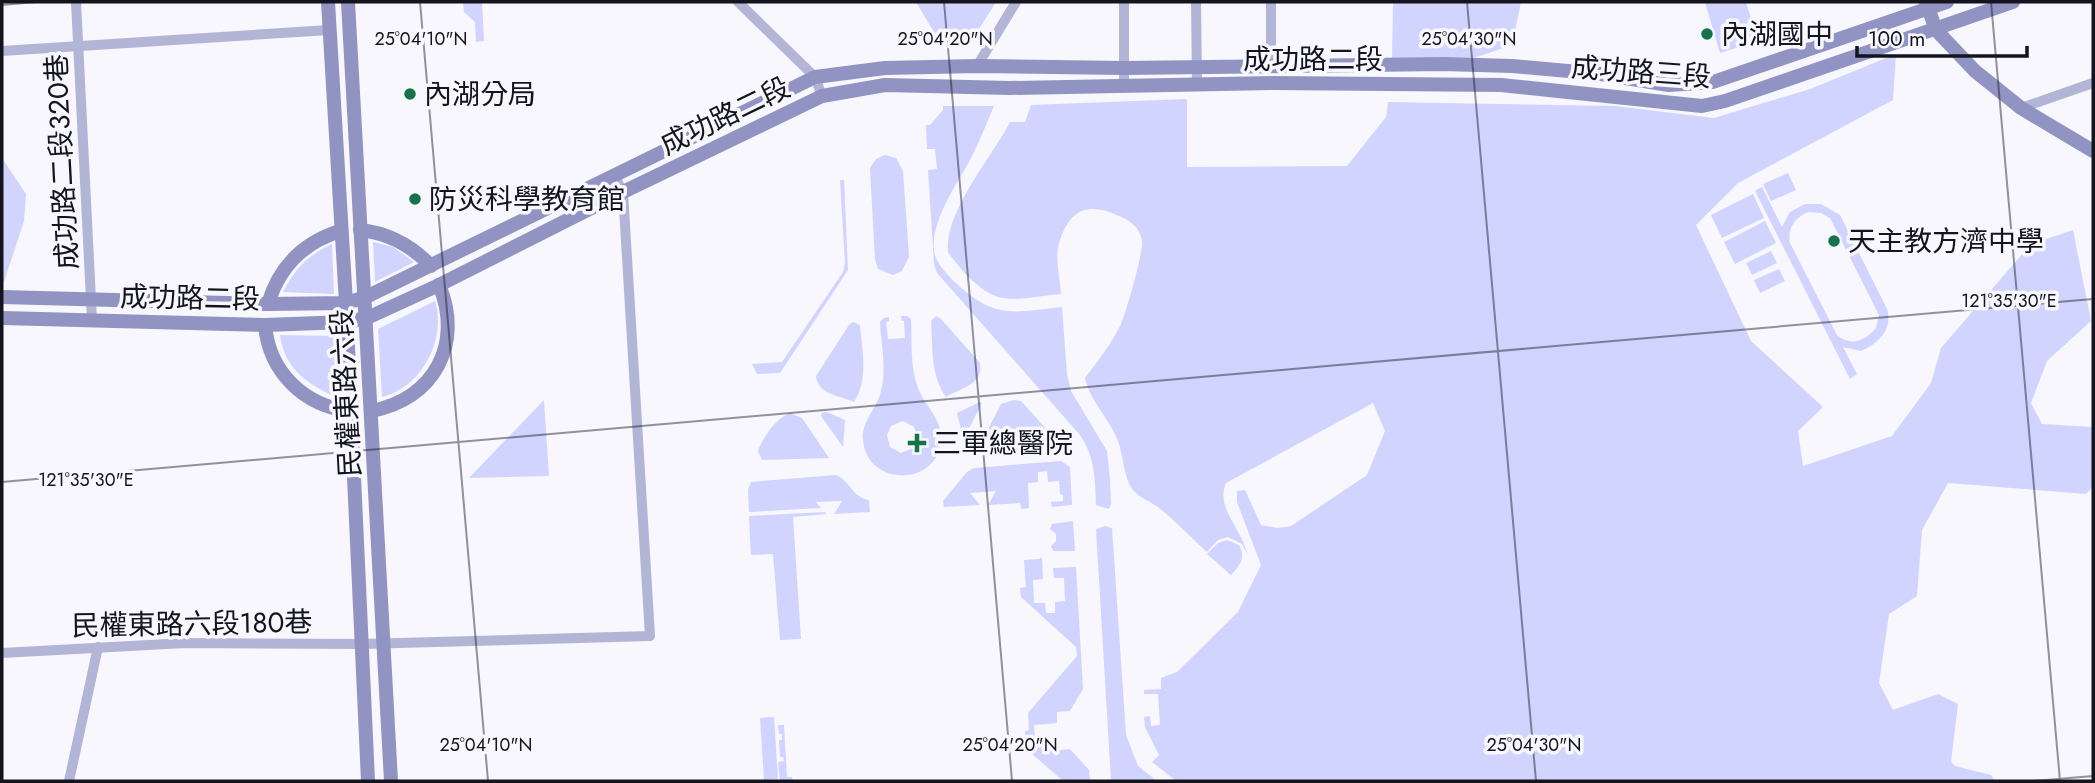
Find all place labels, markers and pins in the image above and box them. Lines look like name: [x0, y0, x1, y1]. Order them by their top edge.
place label: 內湖國中: [1721, 14, 1833, 55]
marker: 內湖國中: [1699, 26, 1715, 42]
place label: 內湖分局: [424, 74, 536, 115]
marker: 內湖分局: [402, 86, 418, 102]
place label: 防災科學教育館: [429, 179, 625, 220]
marker: 防災科學教育館: [407, 191, 423, 207]
place label: 天主教方濟中學: [1848, 221, 2044, 262]
marker: 天主教方濟中學: [1826, 233, 1842, 249]
place label: 三軍總醫院: [933, 423, 1073, 464]
marker: 三軍總醫院: [907, 433, 927, 453]

